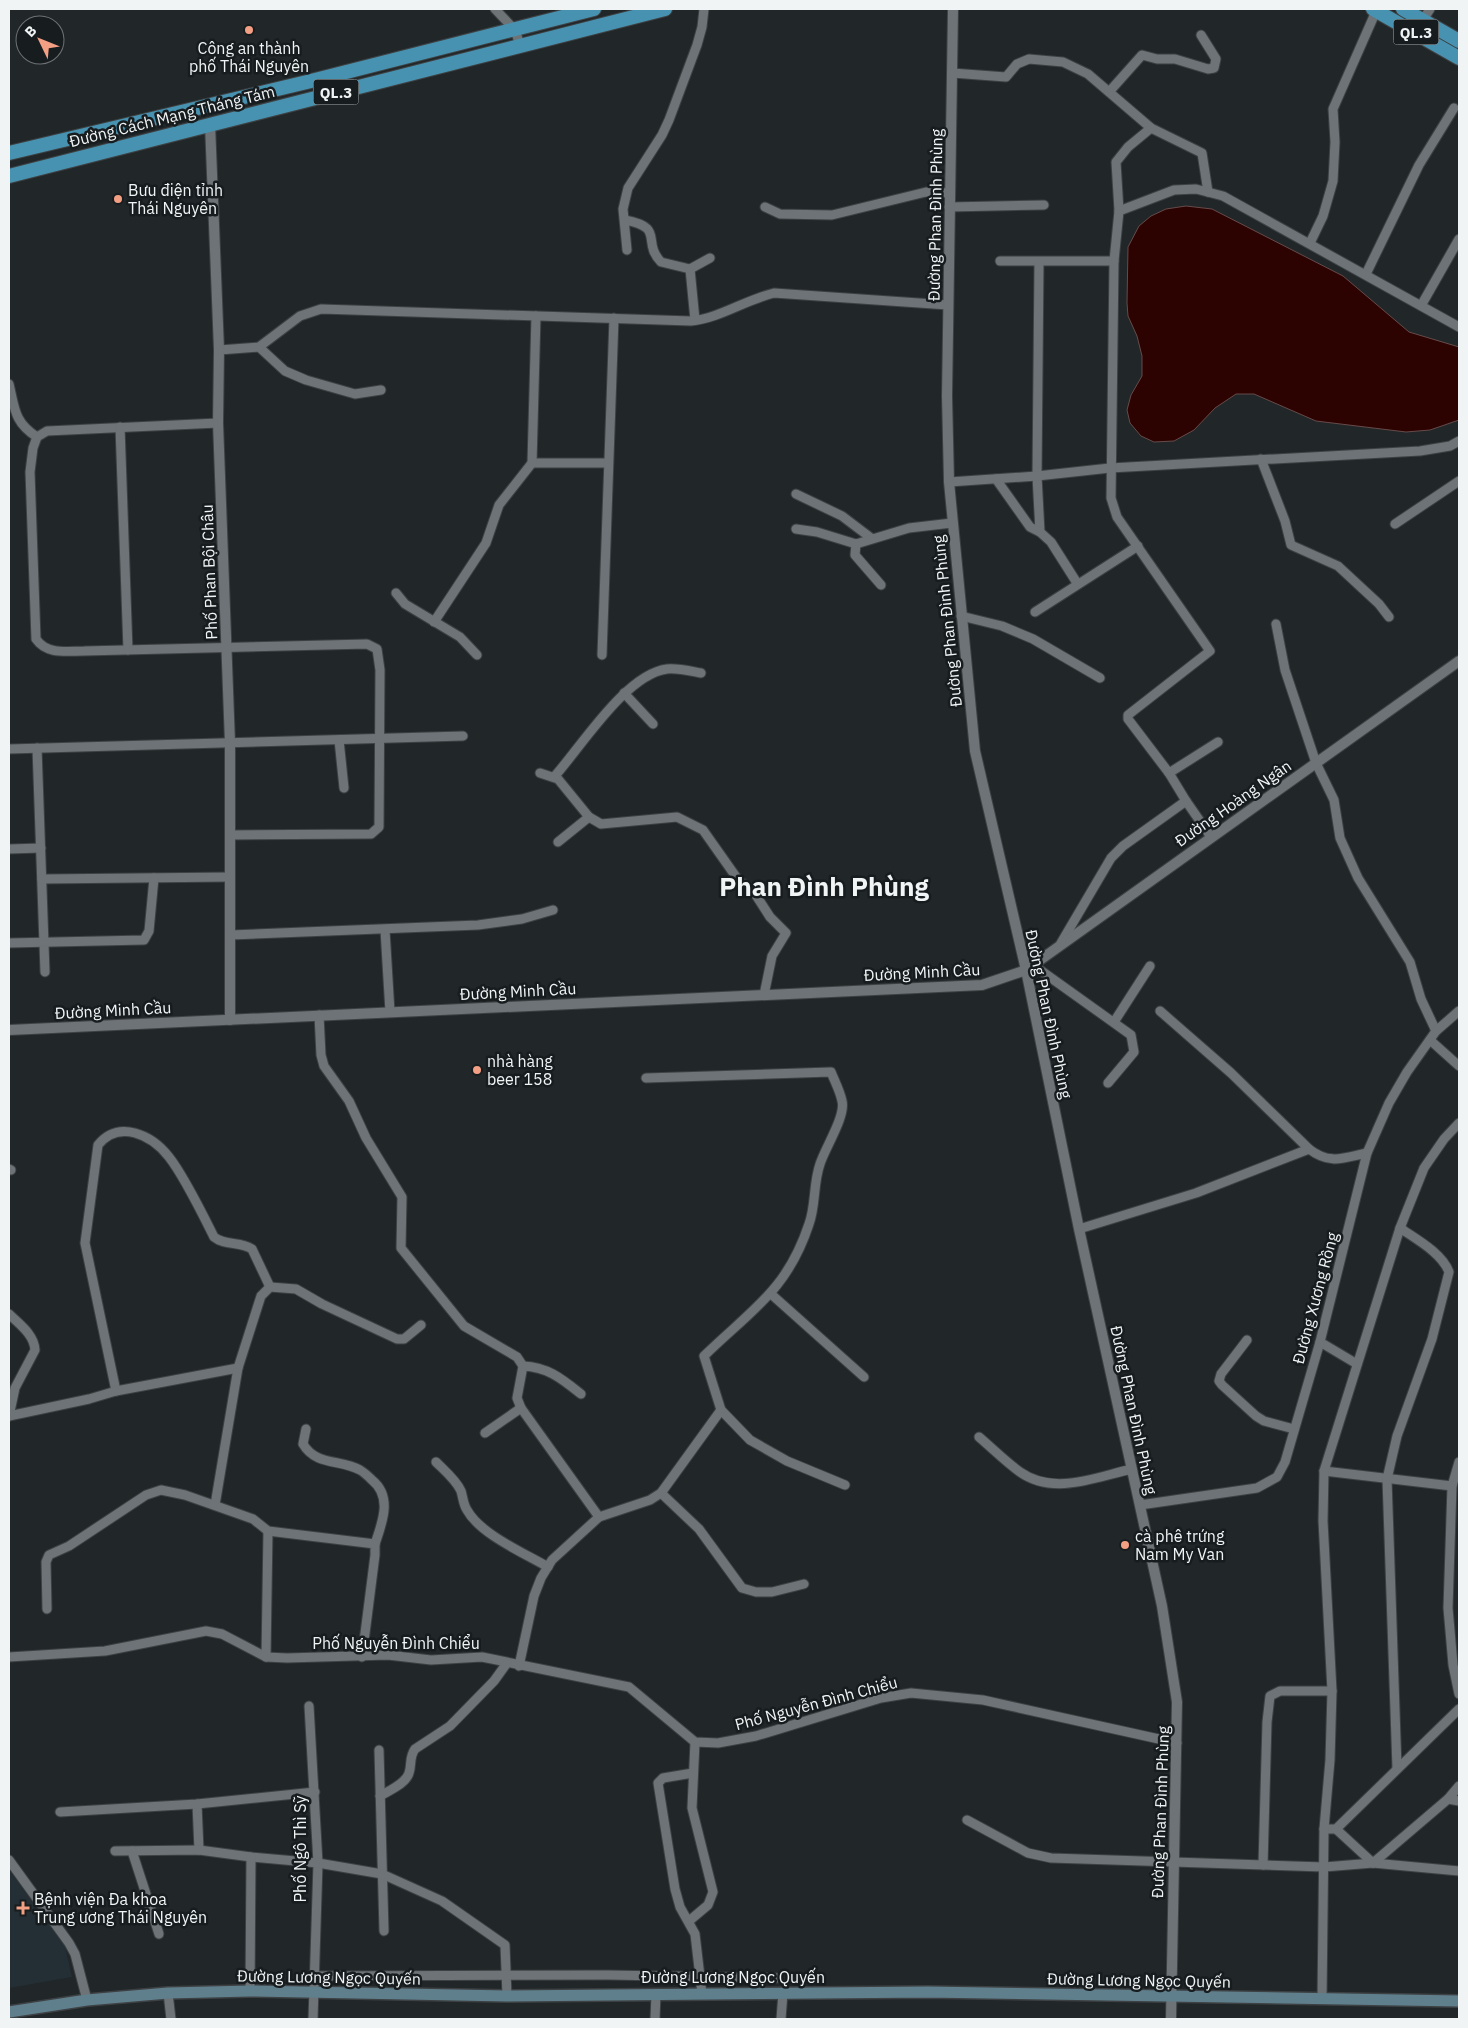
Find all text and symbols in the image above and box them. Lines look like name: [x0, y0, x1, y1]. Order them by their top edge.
north arrow: [15, 15, 65, 65]
road number: QL.3: [1394, 20, 1438, 44]
text: B: [21, 22, 40, 41]
marker: Công an thành phố Thái Nguyên: [243, 24, 255, 36]
place label: Công an thành phố Thái Nguyên: [189, 38, 309, 76]
road number: QL.3: [314, 80, 358, 104]
street label: Đường Cách Mạng Tháng Tám: [67, 81, 277, 151]
street label: Đường Phan Đình Phùng: [923, 128, 947, 301]
place label: Bưu điện tỉnh Thái Nguyên: [128, 180, 223, 218]
marker: Bưu điện tỉnh Thái Nguyên: [112, 193, 124, 205]
street label: Phố Phan Bội Châu: [197, 504, 221, 640]
street label: Đường Phan Đình Phùng: [928, 534, 966, 708]
street label: Đường Hoàng Ngân: [1171, 755, 1295, 851]
district label: Phan Đình Phùng: [719, 869, 929, 903]
street label: Đường Phan Đình Phùng: [1021, 928, 1077, 1101]
street label: Đường Minh Cầu: [863, 959, 981, 985]
street label: Đường Minh Cầu: [459, 978, 577, 1004]
street label: Đường Minh Cầu: [54, 997, 172, 1023]
place label: nhà hàng beer 158: [487, 1051, 553, 1089]
marker: nhà hàng beer 158: [471, 1064, 483, 1076]
street label: Đường Xương Rồng: [1288, 1229, 1342, 1366]
street label: Đường Phan Đình Phùng: [1106, 1324, 1162, 1497]
place label: cà phê trứng Nam My Van: [1135, 1526, 1225, 1564]
marker: cà phê trứng Nam My Van: [1119, 1539, 1131, 1551]
street label: Phố Nguyễn Đình Chiểu: [312, 1633, 480, 1653]
street label: Phố Nguyễn Đình Chiểu: [733, 1672, 899, 1734]
street label: Đường Phan Đình Phùng: [1147, 1725, 1173, 1899]
street label: Phố Ngô Thì Sỹ: [290, 1795, 310, 1903]
place label: Bệnh viện Đa khoa Trung ương Thái Nguyên: [34, 1889, 207, 1927]
marker: Bệnh viện Đa khoa Trung ương Thái Nguyên: [16, 1901, 30, 1915]
street label: Đường Lương Ngọc Quyến: [237, 1965, 421, 1989]
street label: Đường Lương Ngọc Quyến: [641, 1967, 825, 1987]
street label: Đường Lương Ngọc Quyến: [1047, 1968, 1231, 1992]

